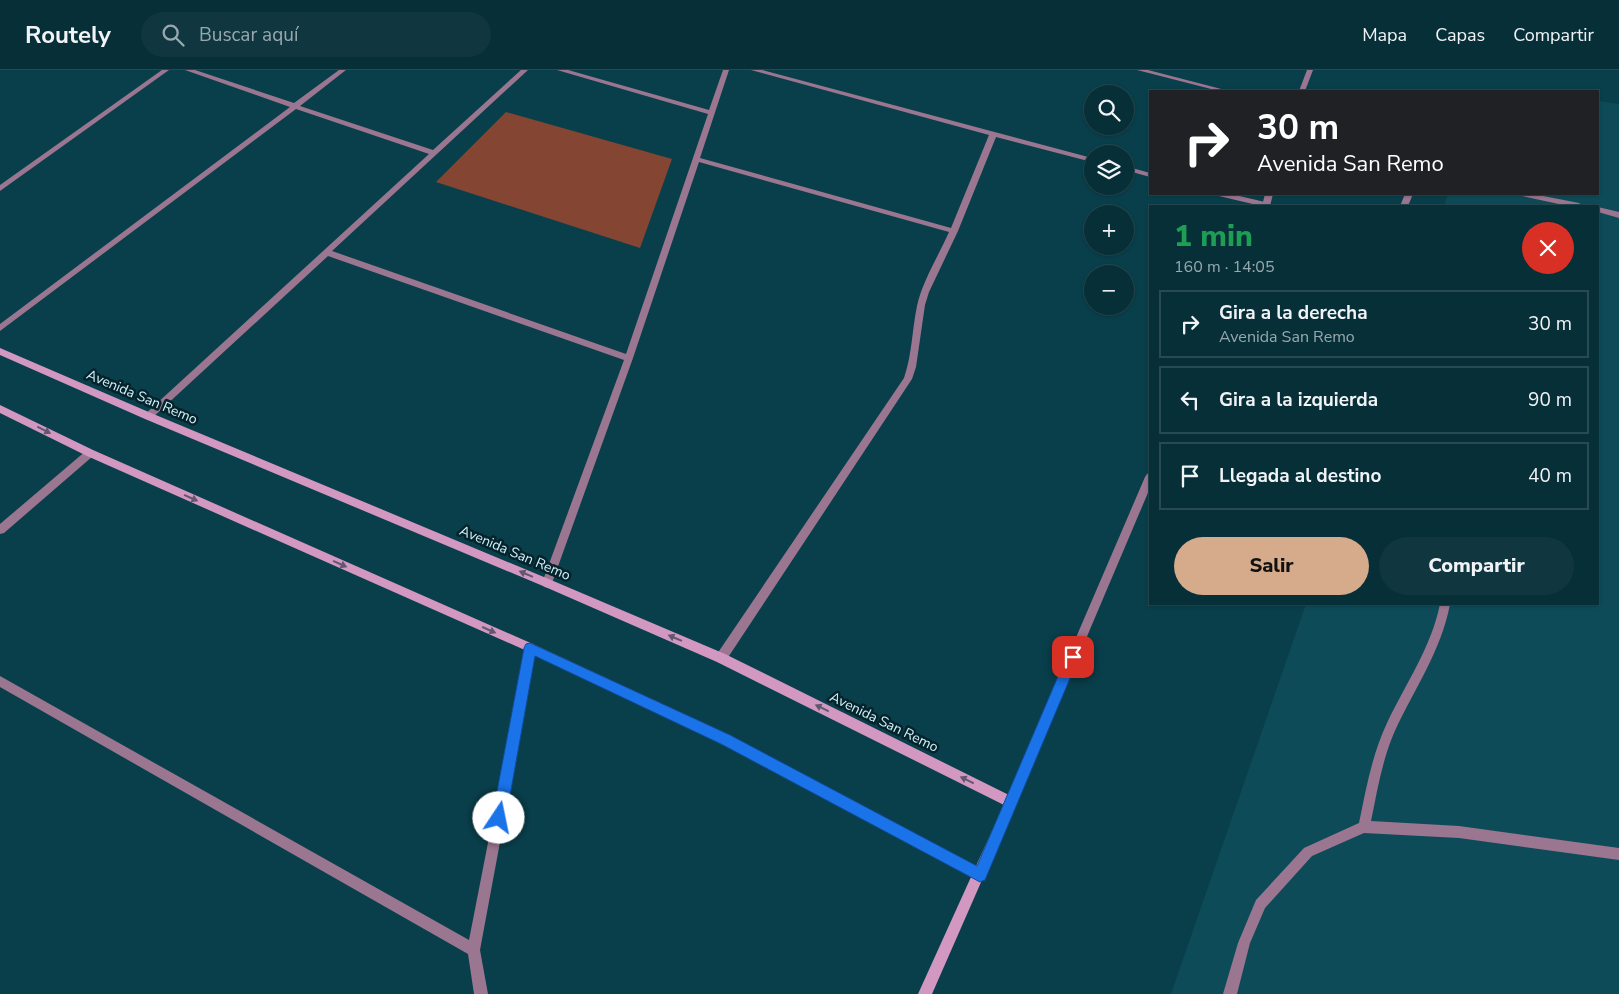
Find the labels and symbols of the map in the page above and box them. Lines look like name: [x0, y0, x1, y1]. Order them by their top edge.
street label: Avenida San Remo: [84, 365, 201, 429]
one-way arrow: [36, 426, 51, 435]
one-way arrow: [184, 494, 198, 502]
street label: Avenida San Remo: [457, 521, 574, 585]
one-way arrow: [333, 560, 347, 568]
one-way arrow: [519, 569, 533, 577]
one-way arrow: [482, 626, 496, 634]
one-way arrow: [668, 634, 682, 642]
pin: [1052, 636, 1094, 678]
street label: Avenida San Remo: [826, 687, 942, 757]
one-way arrow: [815, 704, 829, 712]
one-way arrow: [960, 776, 974, 784]
position arrow: [472, 791, 524, 843]

